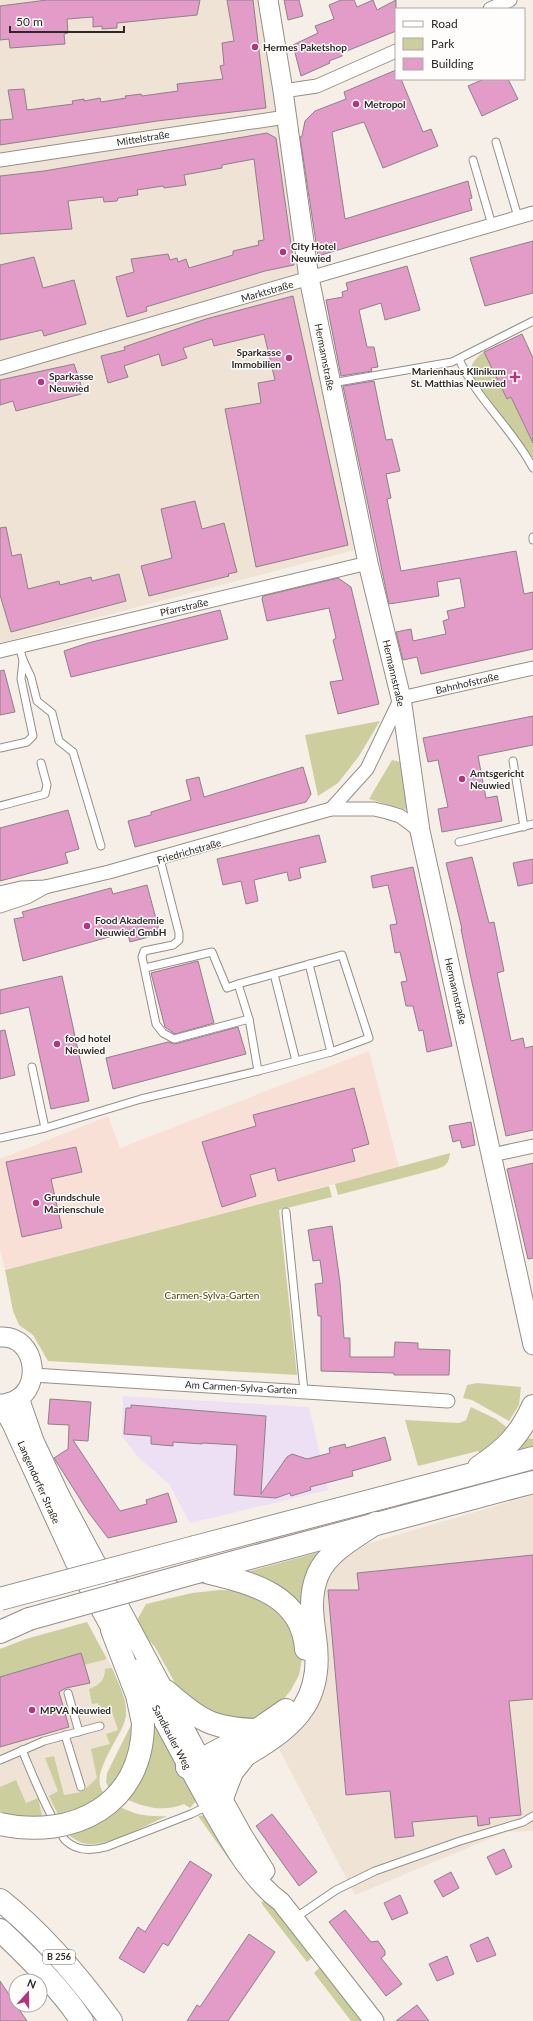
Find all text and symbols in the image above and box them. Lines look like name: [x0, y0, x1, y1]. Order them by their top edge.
scale bar: [10, 8, 124, 34]
legend: [395, 8, 525, 80]
text: 50 m: [16, 14, 43, 29]
text: Road: [431, 16, 458, 31]
text: Park: [431, 36, 455, 51]
place label: Hermes Paketshop: [263, 41, 347, 53]
marker: Hermes Paketshop: [250, 42, 260, 52]
text: Building: [431, 56, 474, 71]
place label: Metropol: [364, 98, 406, 110]
marker: Metropol: [351, 99, 361, 109]
street label: Mittelstraße: [116, 128, 170, 148]
place label: City Hotel Neuwied: [291, 240, 336, 264]
marker: City Hotel Neuwied: [278, 247, 288, 257]
street label: Marktstraße: [239, 278, 295, 304]
street label: Hermannstraße: [313, 322, 337, 392]
place label: Sparkasse Immobilien: [231, 346, 282, 370]
marker: Sparkasse Immobilien: [284, 353, 294, 363]
place label: Marienhaus Klinikum St. Matthias Neuwied: [411, 365, 506, 389]
place label: Sparkasse Neuwied: [49, 370, 94, 394]
marker: Marienhaus Klinikum St. Matthias Neuwied: [509, 371, 521, 383]
marker: Sparkasse Neuwied: [36, 377, 46, 387]
street label: Pfarrstraße: [159, 596, 209, 618]
street label: Hermannstraße: [380, 638, 408, 708]
street label: Bahnhofstraße: [434, 670, 500, 696]
place label: Amtsgericht Neuwied: [469, 767, 525, 791]
marker: Amtsgericht Neuwied: [457, 774, 467, 784]
street label: Friedrichstraße: [156, 836, 222, 866]
place label: Food Akademie Neuwied GmbH: [95, 914, 166, 938]
marker: Food Akademie Neuwied GmbH: [82, 921, 92, 931]
street label: Hermannstraße: [442, 956, 470, 1026]
place label: food hotel Neuwied: [65, 1032, 111, 1056]
marker: food hotel Neuwied: [52, 1039, 62, 1049]
place label: Grundschule Marienschule: [44, 1191, 105, 1215]
marker: Grundschule Marienschule: [31, 1198, 41, 1208]
park label: Carmen-Sylva-Garten: [165, 1289, 259, 1301]
street label: Am Carmen-Sylva-Garten: [185, 1378, 297, 1396]
street label: Langendorfer Straße: [15, 1439, 63, 1525]
street label: Sandkauler Weg: [150, 1703, 194, 1771]
place label: MPVA Neuwied: [40, 1704, 111, 1716]
marker: MPVA Neuwied: [27, 1705, 37, 1715]
road number: B 256: [43, 1950, 75, 1964]
north arrow: [8, 1973, 48, 2013]
text: N: [25, 1976, 38, 1991]

